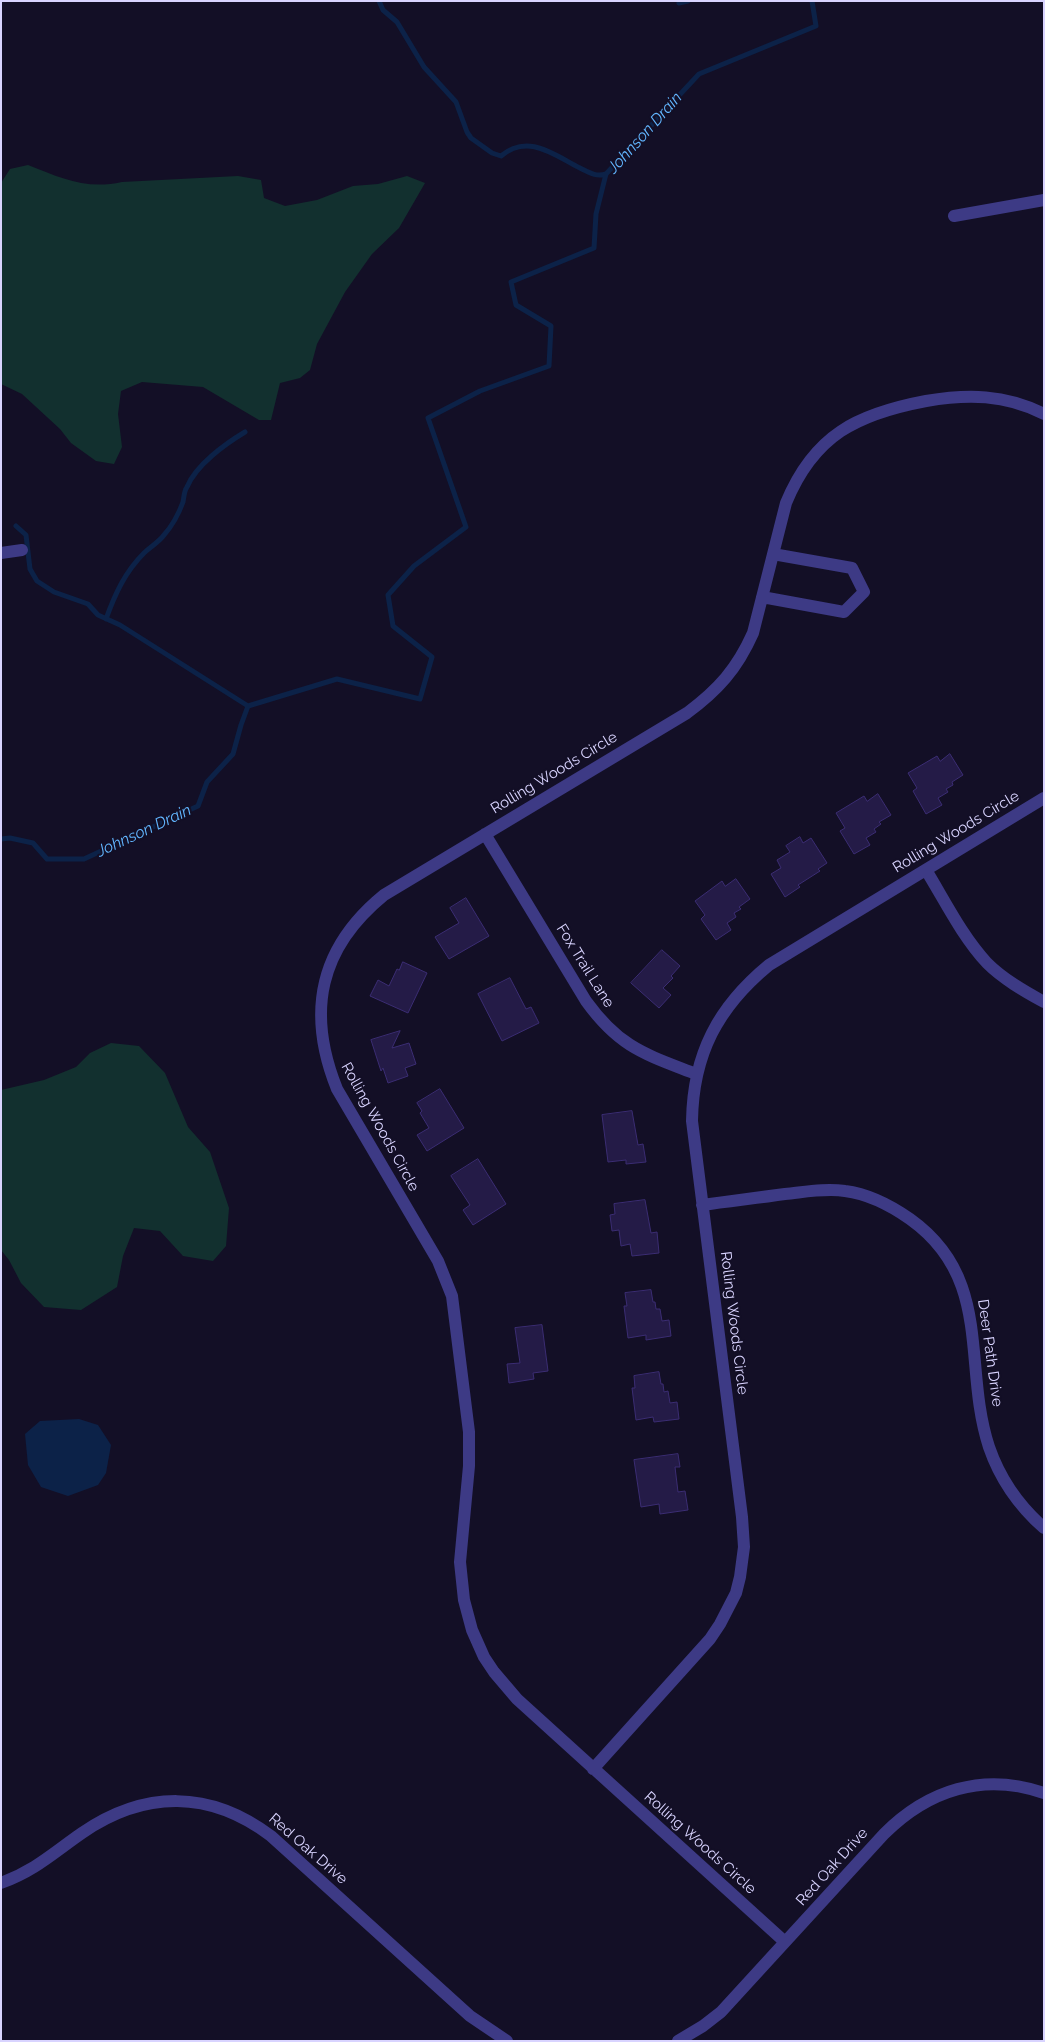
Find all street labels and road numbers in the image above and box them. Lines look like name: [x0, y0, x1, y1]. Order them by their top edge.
street label: Rolling Woods Circle: [487, 728, 621, 818]
street label: Rolling Woods Circle: [889, 787, 1023, 877]
street label: Fox Trail Lane: [552, 921, 618, 1011]
street label: Rolling Woods Circle: [337, 1059, 423, 1195]
street label: Rolling Woods Circle: [716, 1250, 752, 1396]
street label: Deer Path Drive: [974, 1298, 1006, 1408]
street label: Rolling Woods Circle: [640, 1788, 760, 1898]
street label: Red Oak Drive: [265, 1810, 351, 1888]
street label: Red Oak Drive: [792, 1824, 872, 1910]

